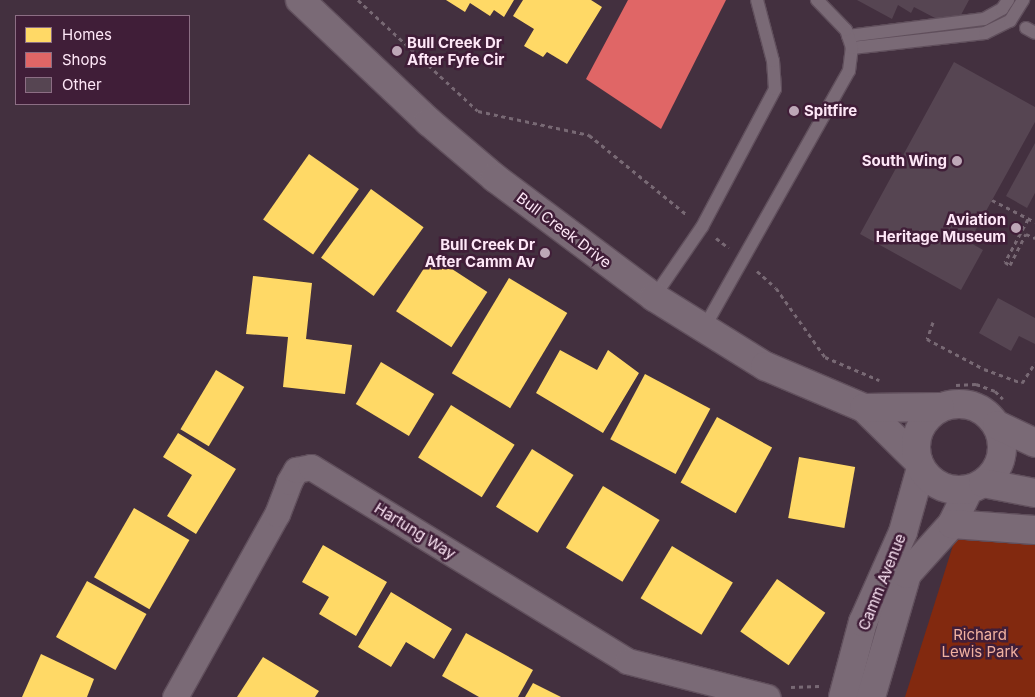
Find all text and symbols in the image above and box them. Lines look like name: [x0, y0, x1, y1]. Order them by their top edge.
legend: [15, 15, 190, 105]
text: Homes: [62, 25, 112, 44]
place label: Bull Creek Dr After Fyfe Cir: [407, 33, 504, 68]
marker: Bull Creek Dr After Fyfe Cir: [391, 45, 403, 57]
text: Shops: [62, 50, 107, 69]
text: Other: [62, 75, 102, 94]
place label: Spitfire: [804, 102, 857, 120]
marker: Spitfire: [788, 105, 800, 117]
place label: South Wing: [862, 152, 947, 170]
marker: South Wing: [951, 155, 963, 167]
street label: Bull Creek Drive: [513, 189, 615, 271]
place label: Aviation Heritage Museum: [876, 210, 1006, 245]
marker: Aviation Heritage Museum: [1010, 222, 1022, 234]
place label: Bull Creek Dr After Camm Av: [425, 235, 535, 270]
marker: Bull Creek Dr After Camm Av: [539, 247, 551, 259]
street label: Hartung Way: [371, 499, 459, 563]
street label: Camm Avenue: [854, 531, 910, 633]
park label: Richard Lewis Park: [941, 625, 1019, 660]

